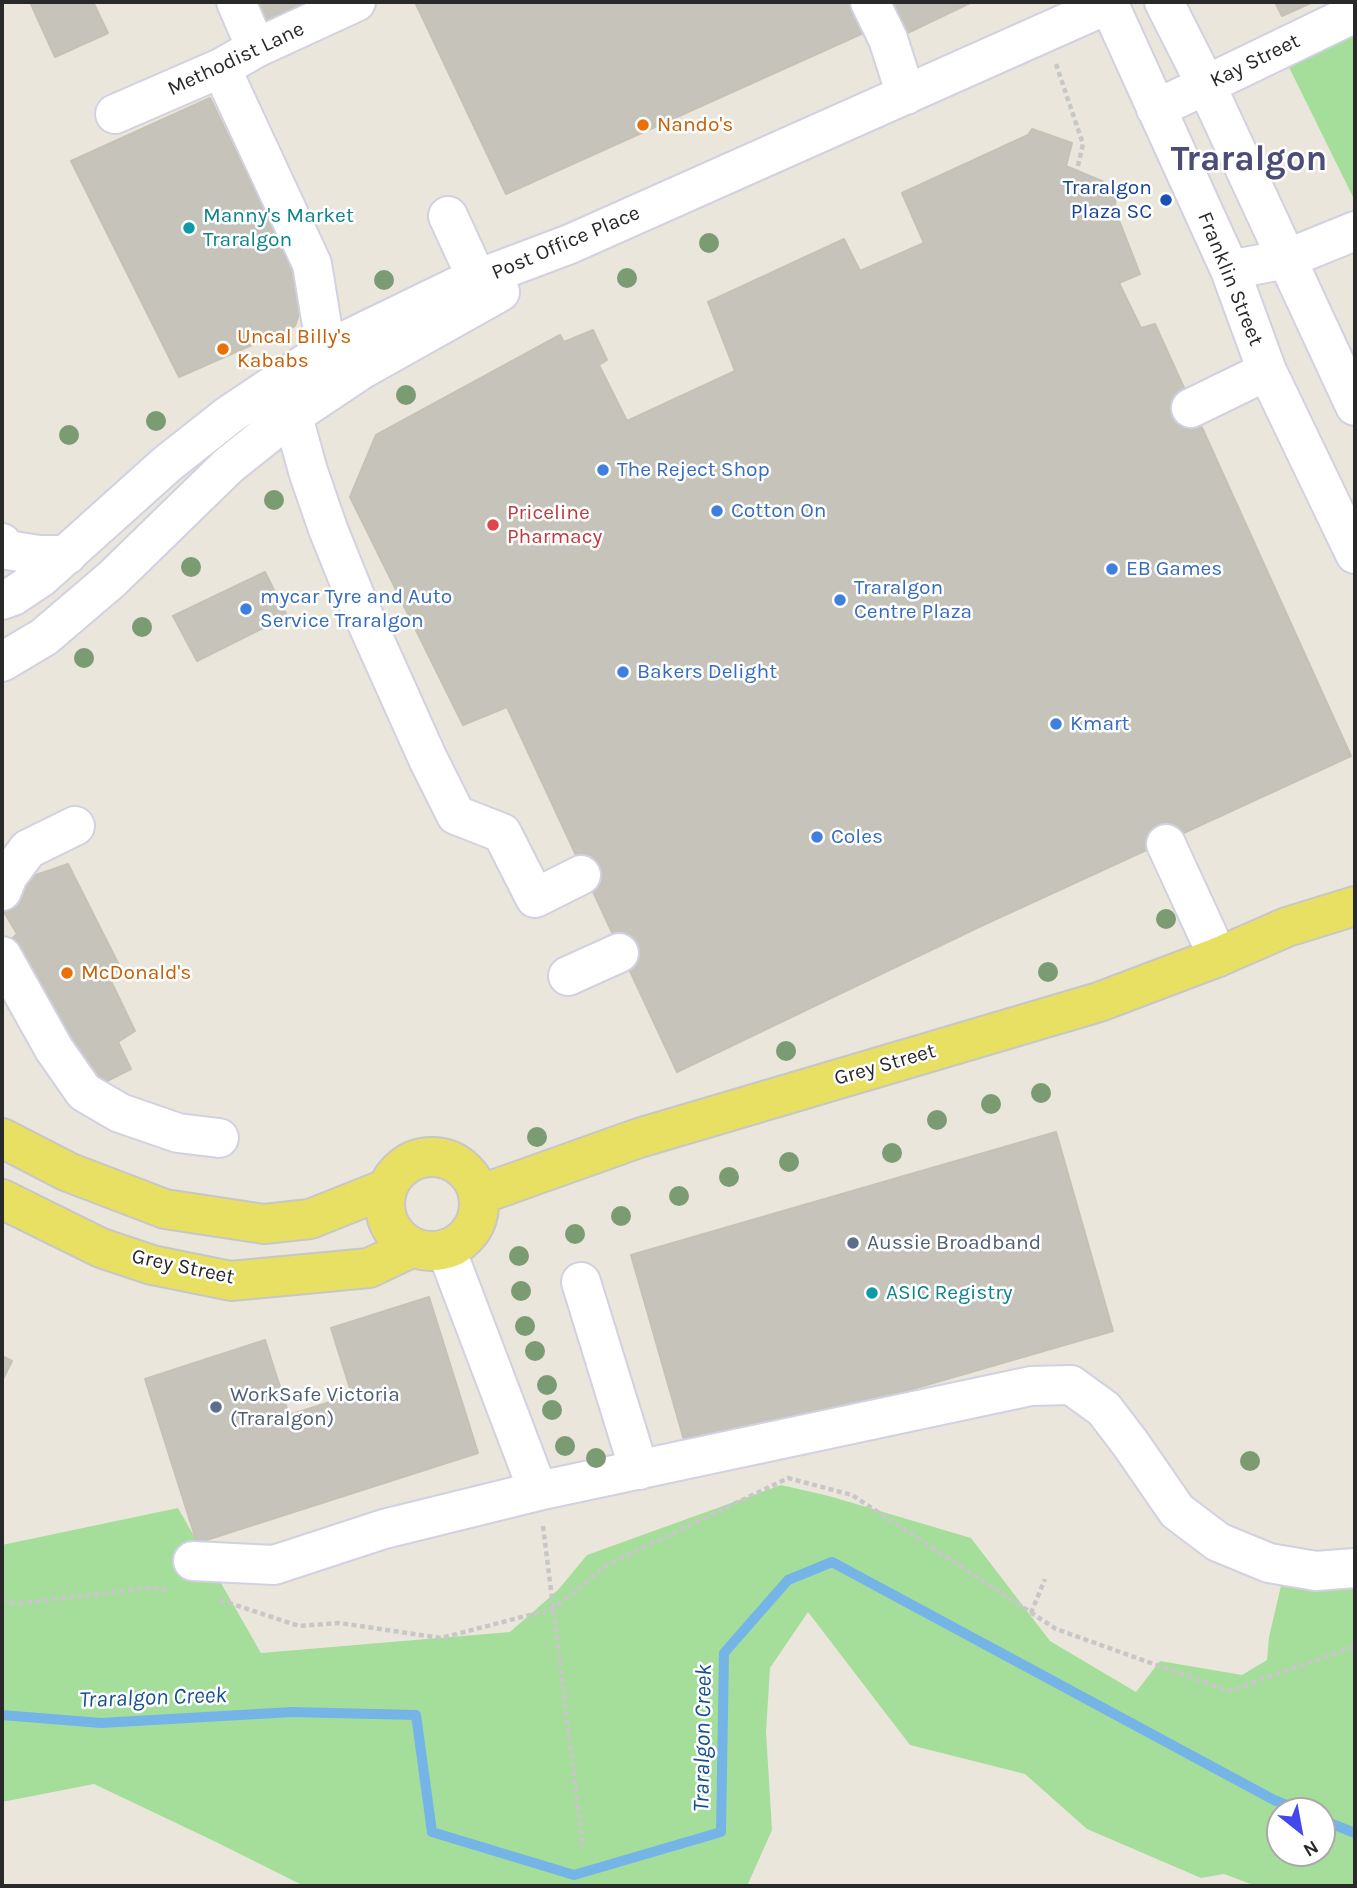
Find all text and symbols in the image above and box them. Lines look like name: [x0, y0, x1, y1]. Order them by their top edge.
street label: Methodist Lane: [164, 16, 308, 102]
street label: Kay Street: [1206, 28, 1304, 94]
place label: Nando's: [657, 112, 733, 138]
marker: Nando's: [635, 117, 651, 133]
district label: Traralgon: [1171, 139, 1327, 181]
place label: Traralgon Plaza SC: [1063, 175, 1152, 225]
marker: Traralgon Plaza SC: [1158, 192, 1174, 208]
street label: Post Office Place: [488, 200, 644, 286]
place label: Manny's Market Traralgon: [203, 203, 354, 253]
street label: Franklin Street: [1192, 208, 1268, 350]
marker: Manny's Market Traralgon: [181, 220, 197, 236]
place label: Uncal Billy's Kababs: [237, 324, 351, 374]
marker: Uncal Billy's Kababs: [215, 341, 231, 357]
place label: The Reject Shop: [617, 457, 770, 483]
marker: The Reject Shop: [595, 462, 611, 478]
place label: Cotton On: [731, 498, 827, 524]
place label: Priceline Pharmacy: [507, 500, 602, 550]
marker: Cotton On: [709, 503, 725, 519]
marker: Priceline Pharmacy: [485, 517, 501, 533]
place label: EB Games: [1126, 556, 1222, 582]
marker: EB Games: [1104, 561, 1120, 577]
place label: Traralgon Centre Plaza: [854, 575, 972, 625]
place label: mycar Tyre and Auto Service Traralgon: [260, 584, 452, 634]
marker: Traralgon Centre Plaza: [832, 592, 848, 608]
marker: mycar Tyre and Auto Service Traralgon: [238, 601, 254, 617]
place label: Bakers Delight: [637, 659, 777, 685]
marker: Bakers Delight: [615, 664, 631, 680]
place label: Kmart: [1070, 711, 1129, 737]
marker: Kmart: [1048, 716, 1064, 732]
place label: Coles: [831, 824, 883, 850]
marker: Coles: [809, 829, 825, 845]
place label: McDonald's: [81, 960, 191, 986]
marker: McDonald's: [59, 965, 75, 981]
street label: Grey Street: [831, 1039, 939, 1091]
place label: Aussie Broadband: [867, 1230, 1041, 1256]
marker: Aussie Broadband: [845, 1235, 861, 1251]
street label: Grey Street: [129, 1244, 237, 1290]
place label: ASIC Registry: [886, 1280, 1013, 1306]
marker: ASIC Registry: [864, 1285, 880, 1301]
place label: WorkSafe Victoria (Traralgon): [230, 1382, 400, 1432]
marker: WorkSafe Victoria (Traralgon): [208, 1399, 224, 1415]
water label: Traralgon Creek: [688, 1664, 718, 1812]
water label: Traralgon Creek: [79, 1682, 227, 1714]
north arrow: [1266, 1797, 1336, 1867]
text: N: [1299, 1835, 1322, 1861]

